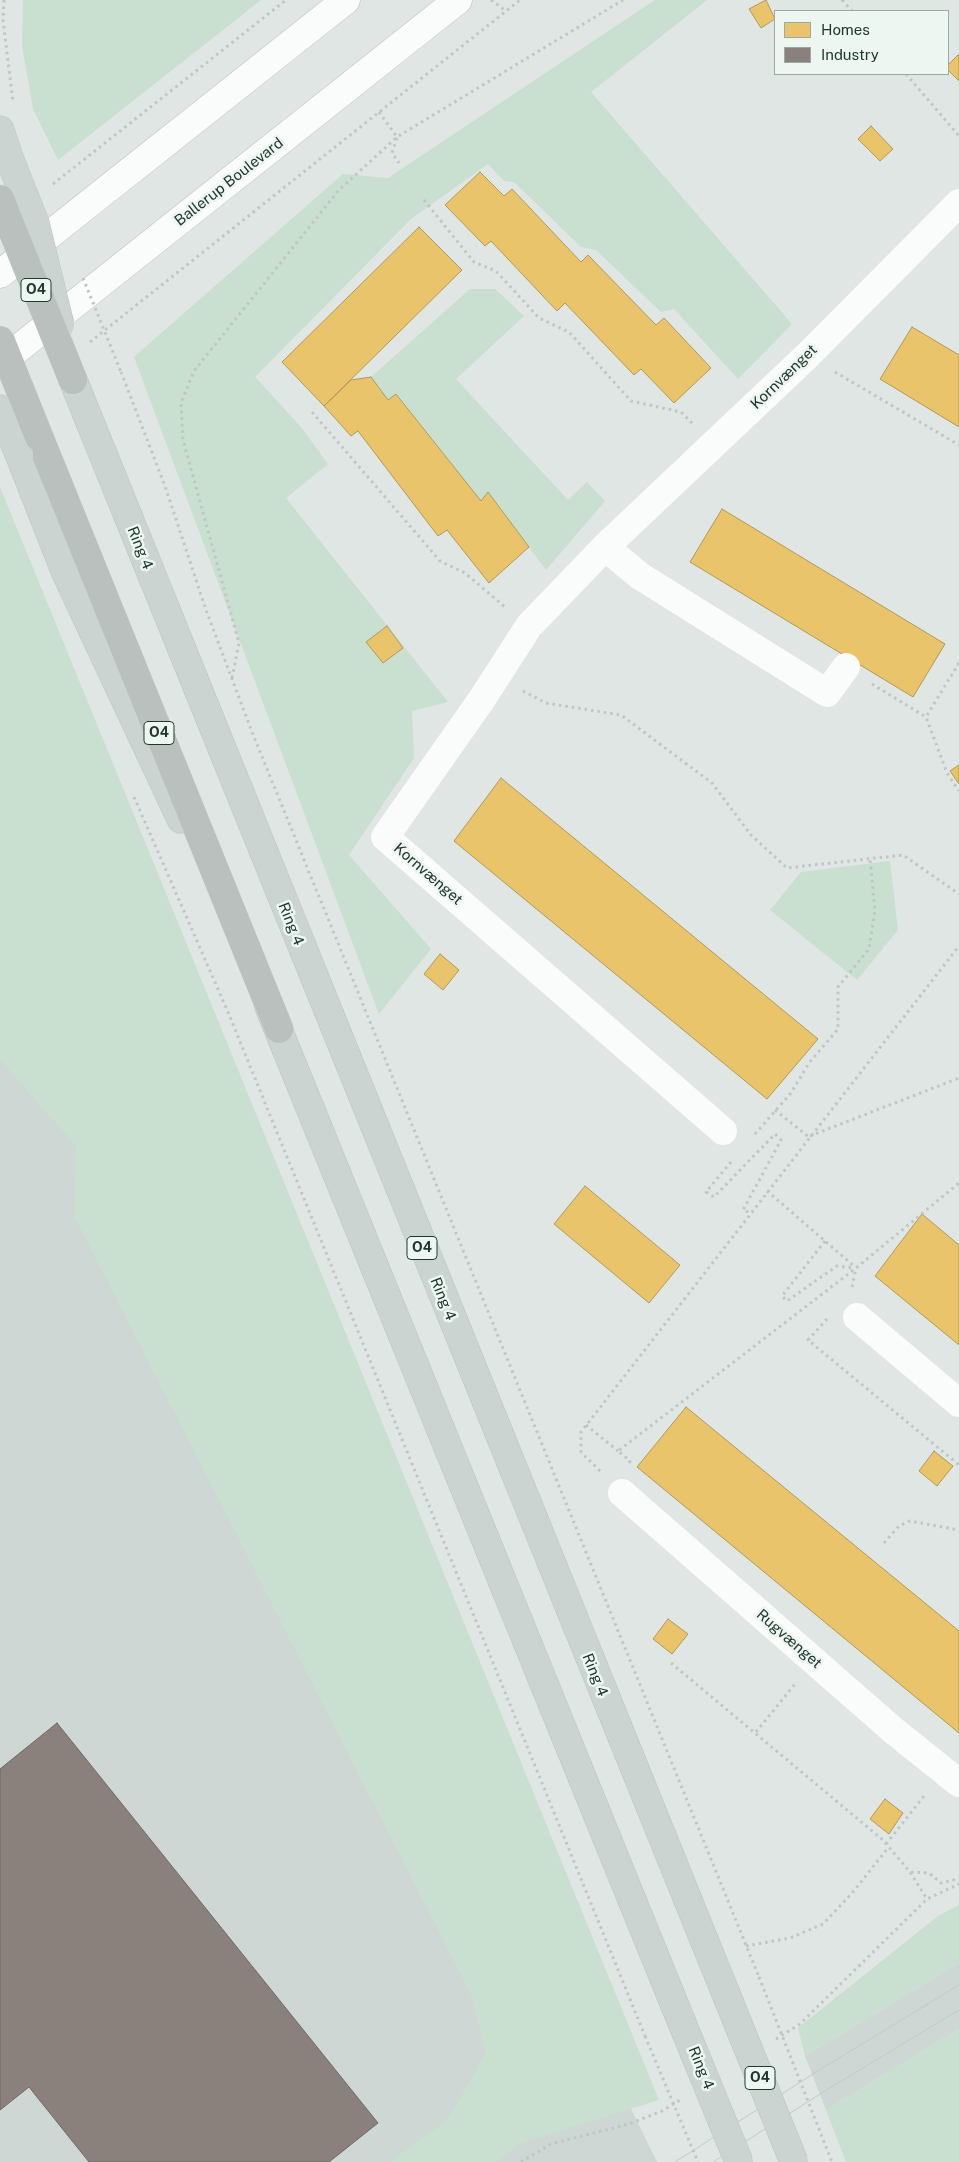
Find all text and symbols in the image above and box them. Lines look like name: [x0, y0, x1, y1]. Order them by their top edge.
legend: [774, 10, 949, 75]
text: Homes: [821, 21, 870, 38]
text: Industry: [821, 46, 879, 63]
street label: Ballerup Boulevard: [171, 134, 287, 230]
road number: O4: [21, 278, 51, 302]
street label: Kornvænget: [747, 341, 821, 413]
street label: Ring 4: [123, 524, 157, 572]
road number: O4: [144, 721, 174, 744]
street label: Kornvænget: [390, 839, 466, 909]
street label: Ring 4: [274, 900, 308, 948]
road number: O4: [407, 1236, 437, 1260]
street label: Ring 4: [426, 1275, 460, 1323]
street label: Rugvænget: [753, 1606, 825, 1672]
street label: Ring 4: [578, 1651, 612, 1699]
street label: Ring 4: [684, 2044, 718, 2092]
road number: O4: [745, 2066, 775, 2090]

